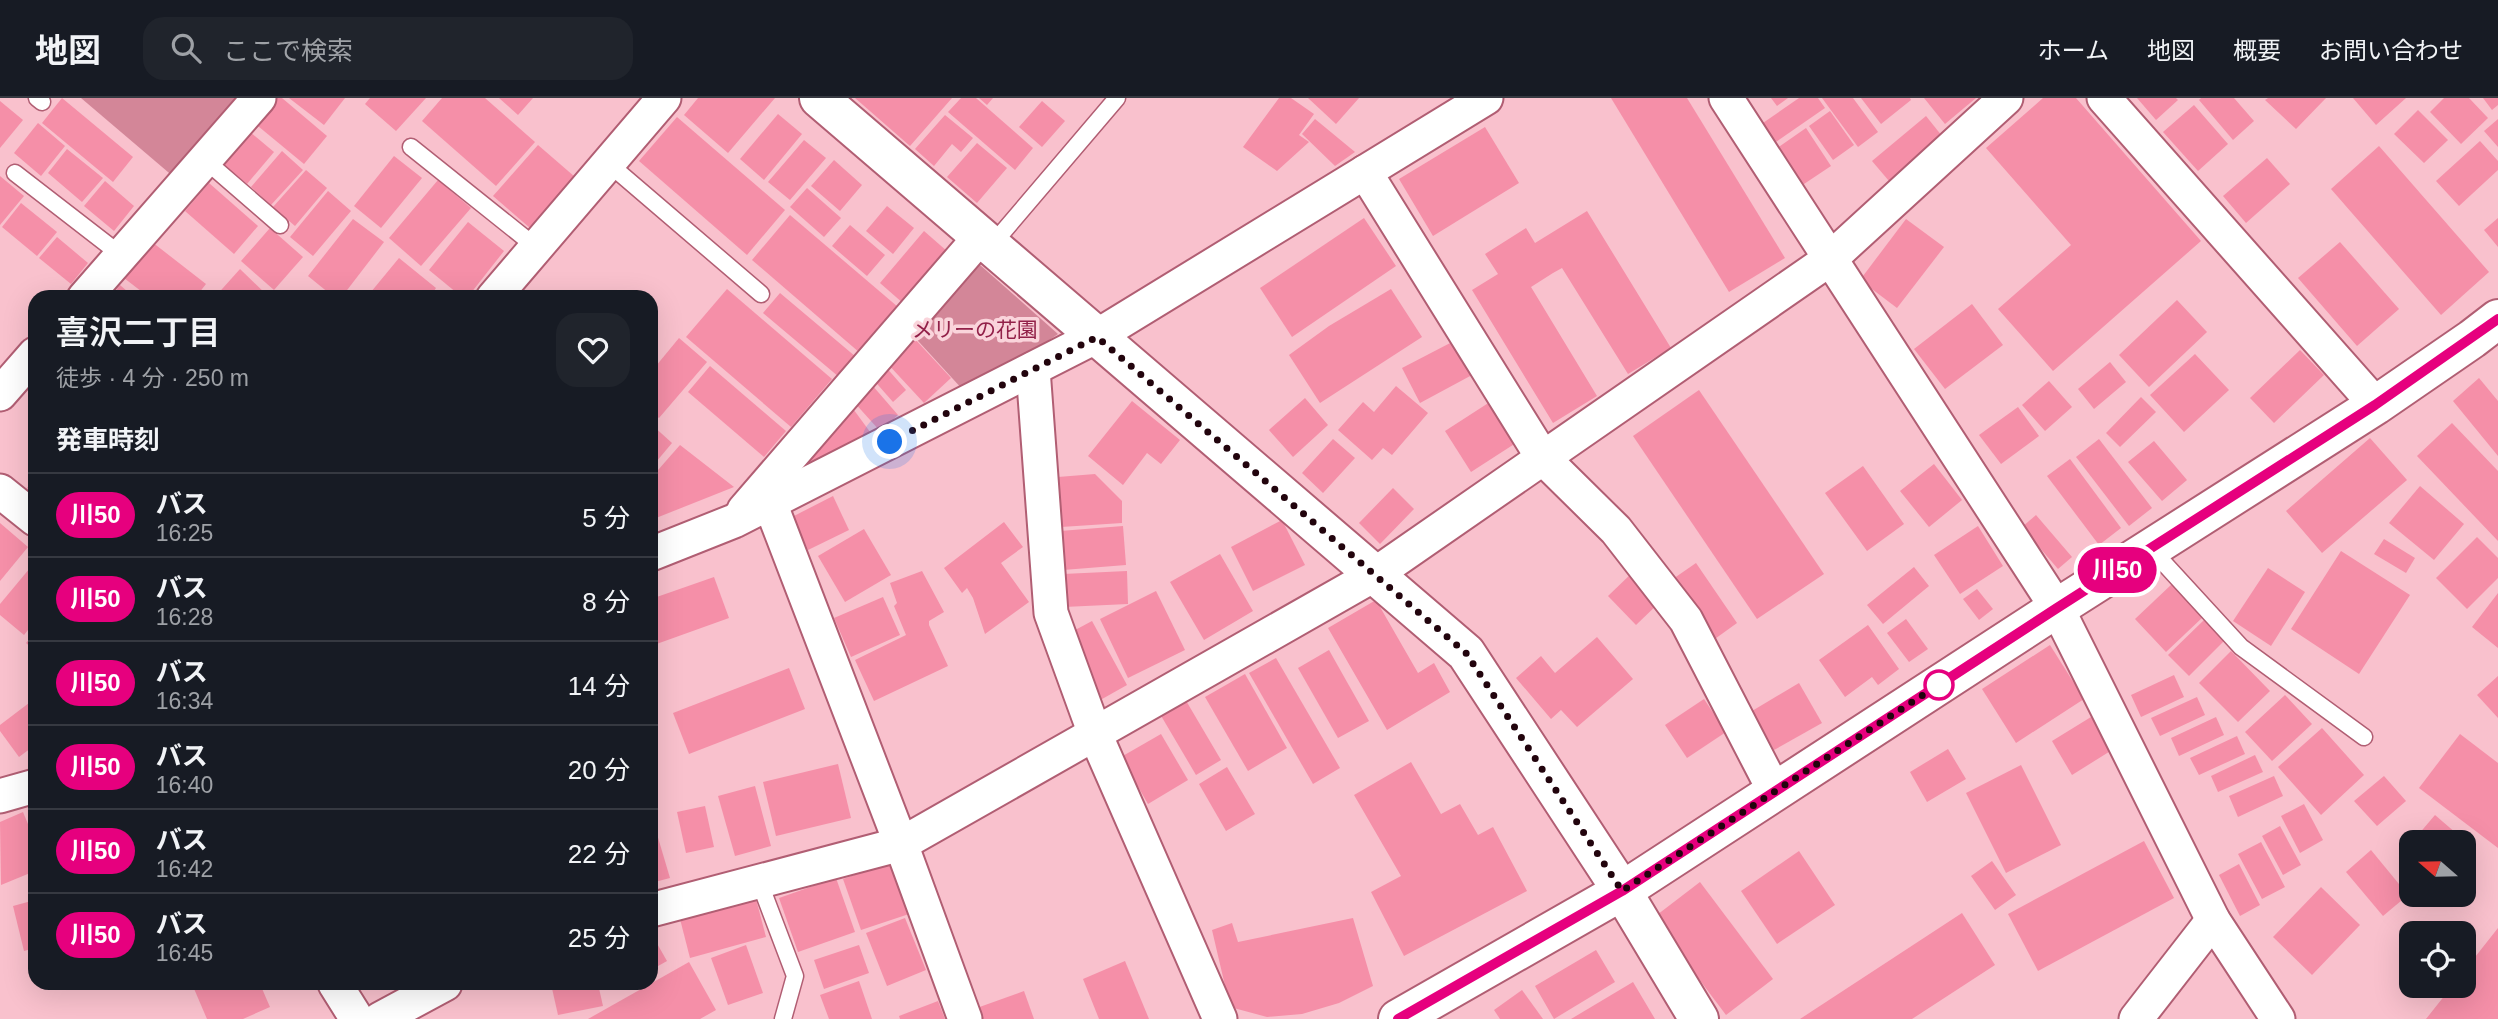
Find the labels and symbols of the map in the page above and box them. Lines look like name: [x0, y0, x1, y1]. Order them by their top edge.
park label: メリーの花園: [912, 318, 1038, 341]
your location: [872, 424, 907, 459]
line badge: 川50: [2077, 547, 2157, 593]
unlabelled marker: [1924, 670, 1954, 700]
north arrow: [2399, 830, 2476, 906]

